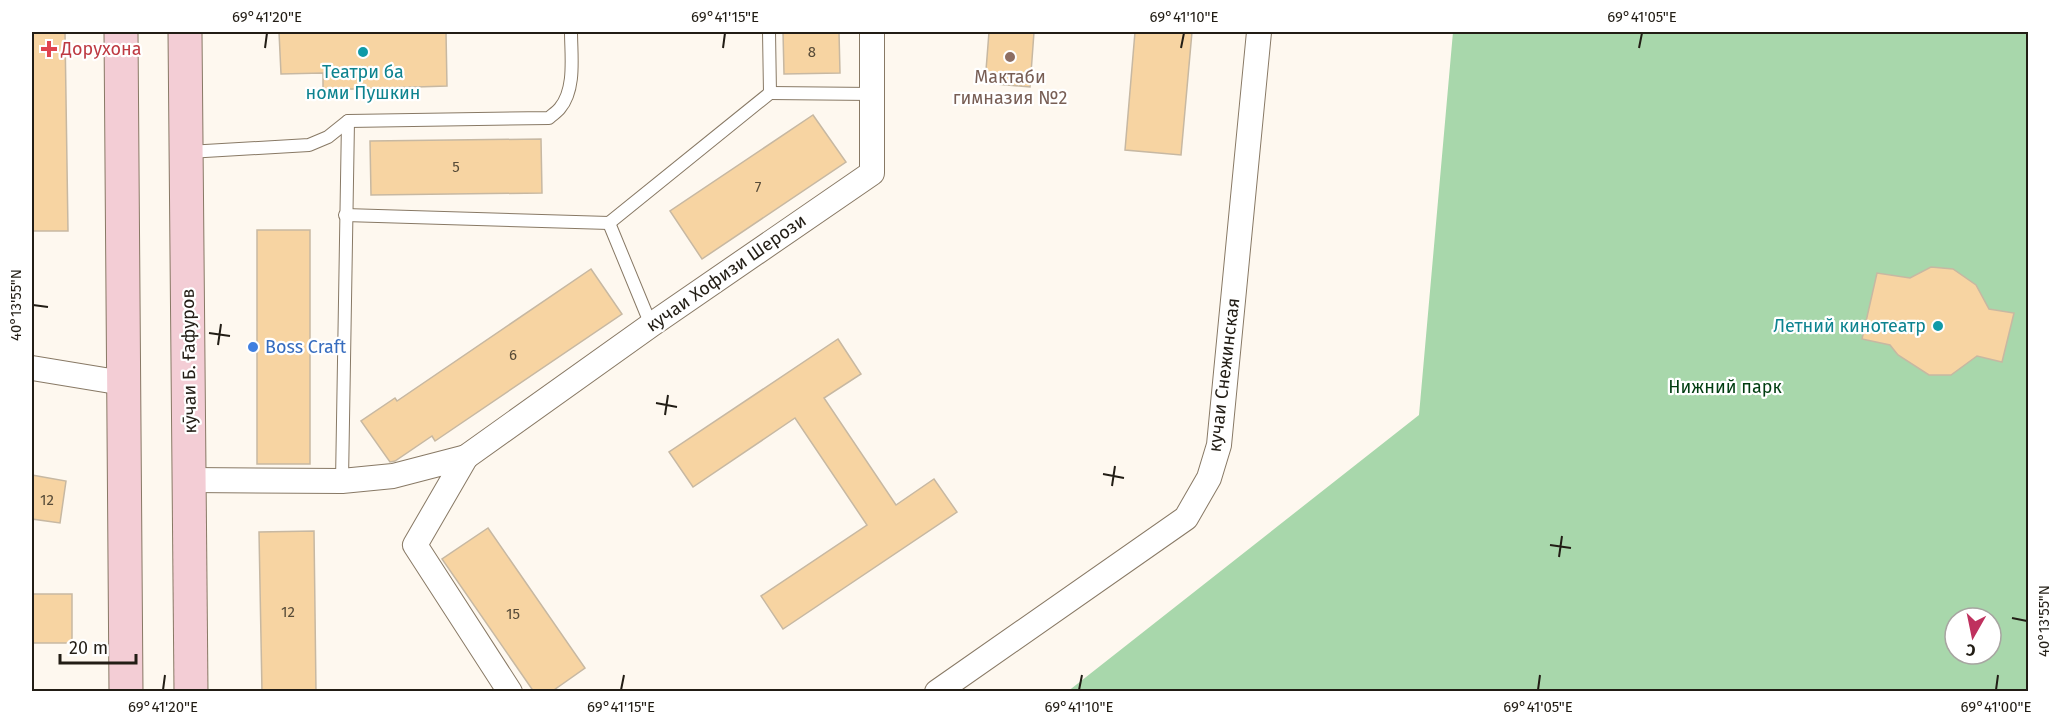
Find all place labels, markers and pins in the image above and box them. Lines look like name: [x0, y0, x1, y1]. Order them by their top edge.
place label: Дорухона: [60, 38, 142, 60]
marker: Дорухона: [42, 42, 56, 56]
marker: Театри ба номи Пушкин: [356, 45, 370, 59]
marker: Мактаби гимназия №2: [1003, 50, 1017, 64]
place label: Театри ба номи Пушкин: [306, 61, 420, 104]
place label: Мактаби гимназия №2: [953, 66, 1067, 109]
place label: Летний кинотеатр: [1773, 315, 1926, 337]
marker: Летний кинотеатр: [1931, 319, 1945, 333]
place label: Boss Craft: [265, 336, 347, 358]
marker: Boss Craft: [246, 340, 260, 354]

